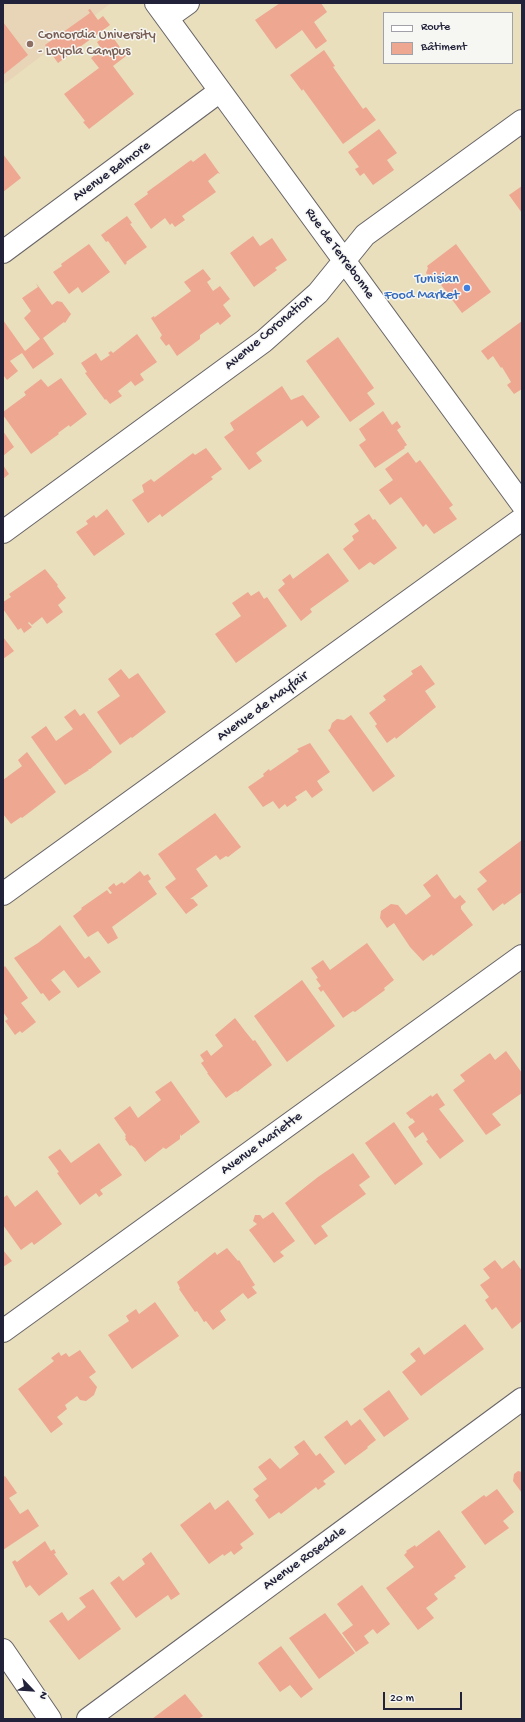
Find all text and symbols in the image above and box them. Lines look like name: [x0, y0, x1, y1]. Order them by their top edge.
legend: [383, 12, 513, 64]
text: Route: [421, 21, 450, 35]
place label: Concordia University - Loyola Campus: [38, 28, 156, 60]
marker: Concordia University - Loyola Campus: [25, 39, 35, 49]
text: Bâtiment: [421, 41, 467, 55]
street label: Avenue Belmore: [70, 138, 154, 206]
street label: Rue de Terrebonne: [300, 205, 378, 303]
place label: Tunisian Food Market: [384, 272, 459, 304]
marker: Tunisian Food Market: [462, 283, 472, 293]
street label: Avenue Coronation: [222, 291, 316, 375]
street label: Avenue de Mayfair: [214, 668, 312, 746]
street label: Avenue Mariette: [218, 1109, 306, 1179]
street label: Avenue Rosedale: [260, 1523, 350, 1595]
north arrow: [12, 1670, 52, 1710]
scale bar: [385, 1684, 464, 1710]
text: N: [36, 1689, 50, 1701]
text: 20 m: [390, 1692, 414, 1706]

